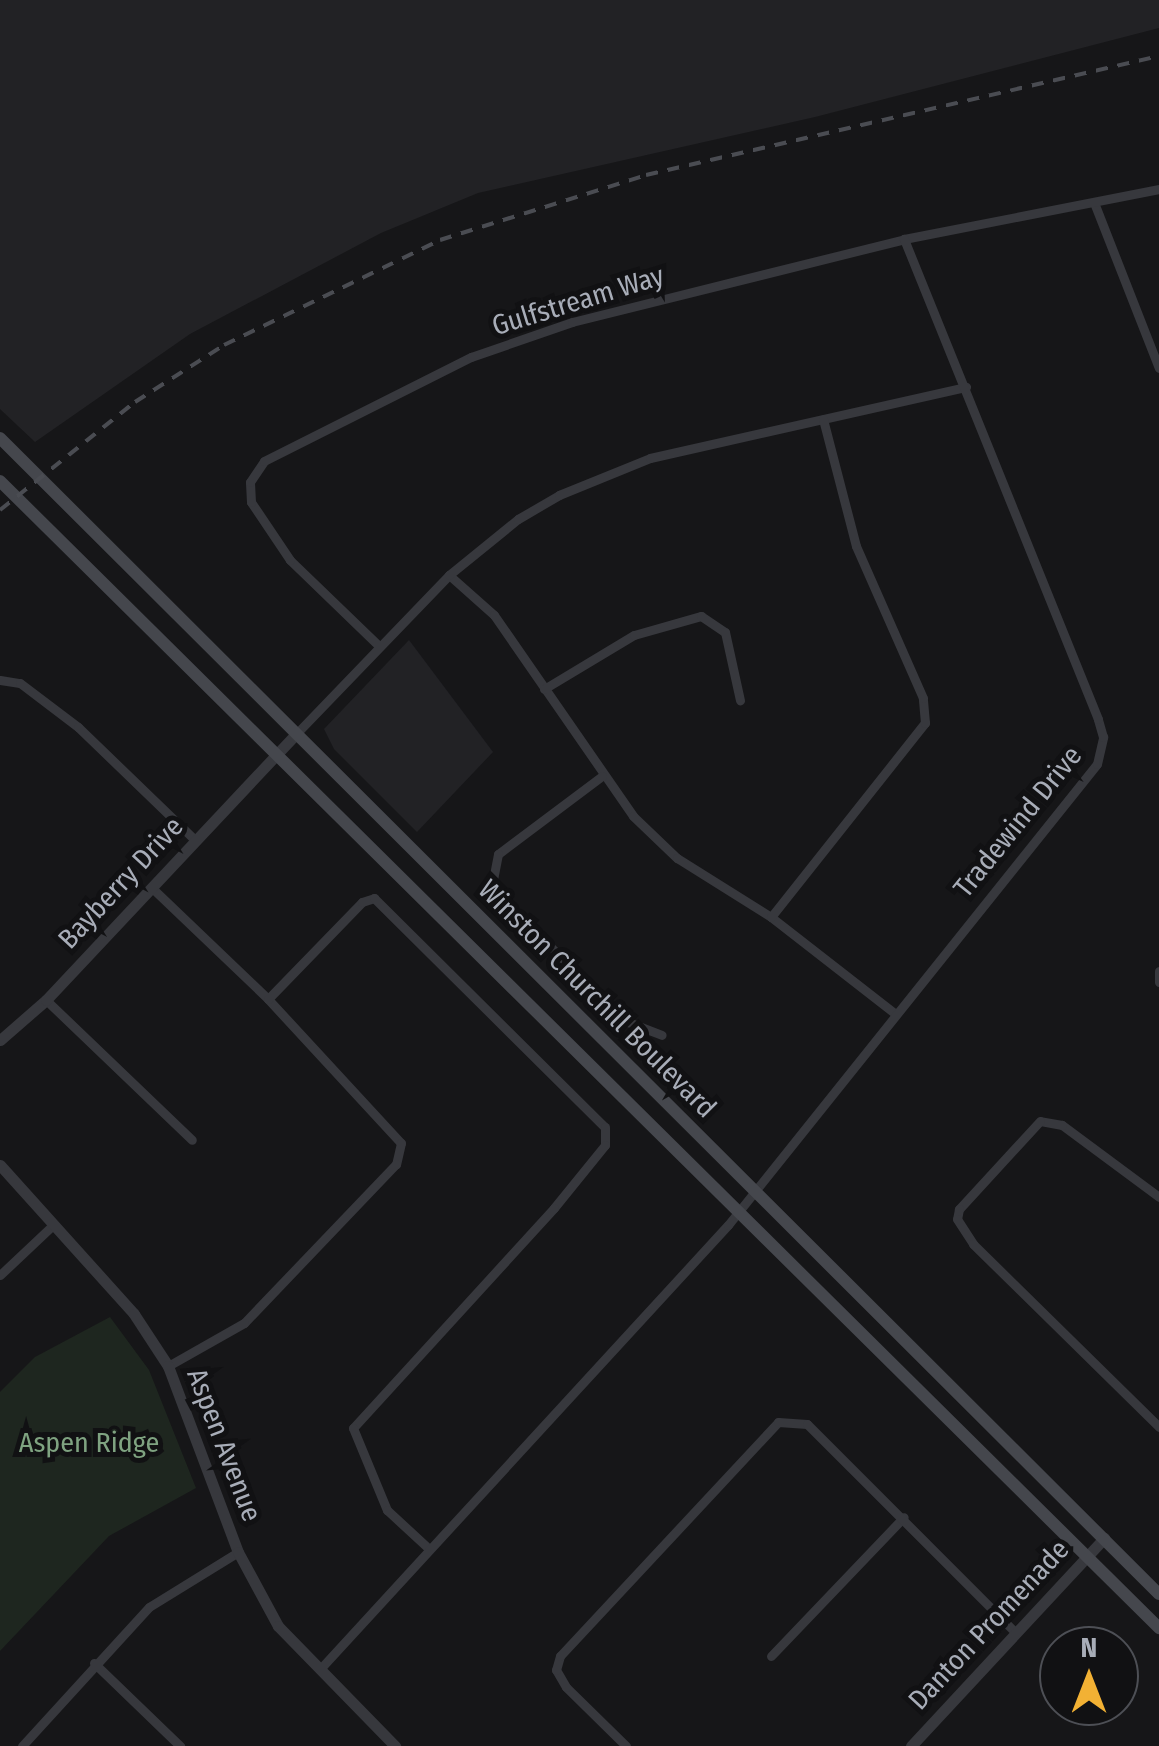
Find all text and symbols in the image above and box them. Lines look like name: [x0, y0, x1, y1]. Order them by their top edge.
street label: Gulfstream Way: [488, 259, 668, 343]
street label: Tradewind Drive: [947, 740, 1089, 904]
street label: Bayberry Drive: [52, 810, 190, 956]
street label: Winston Churchill Boulevard: [471, 873, 723, 1125]
street label: Aspen Avenue: [179, 1364, 269, 1526]
park label: Aspen Ridge: [19, 1426, 159, 1460]
street label: Danton Promenade: [902, 1533, 1076, 1717]
north arrow: [1039, 1626, 1139, 1726]
text: N: [1081, 1631, 1097, 1664]

